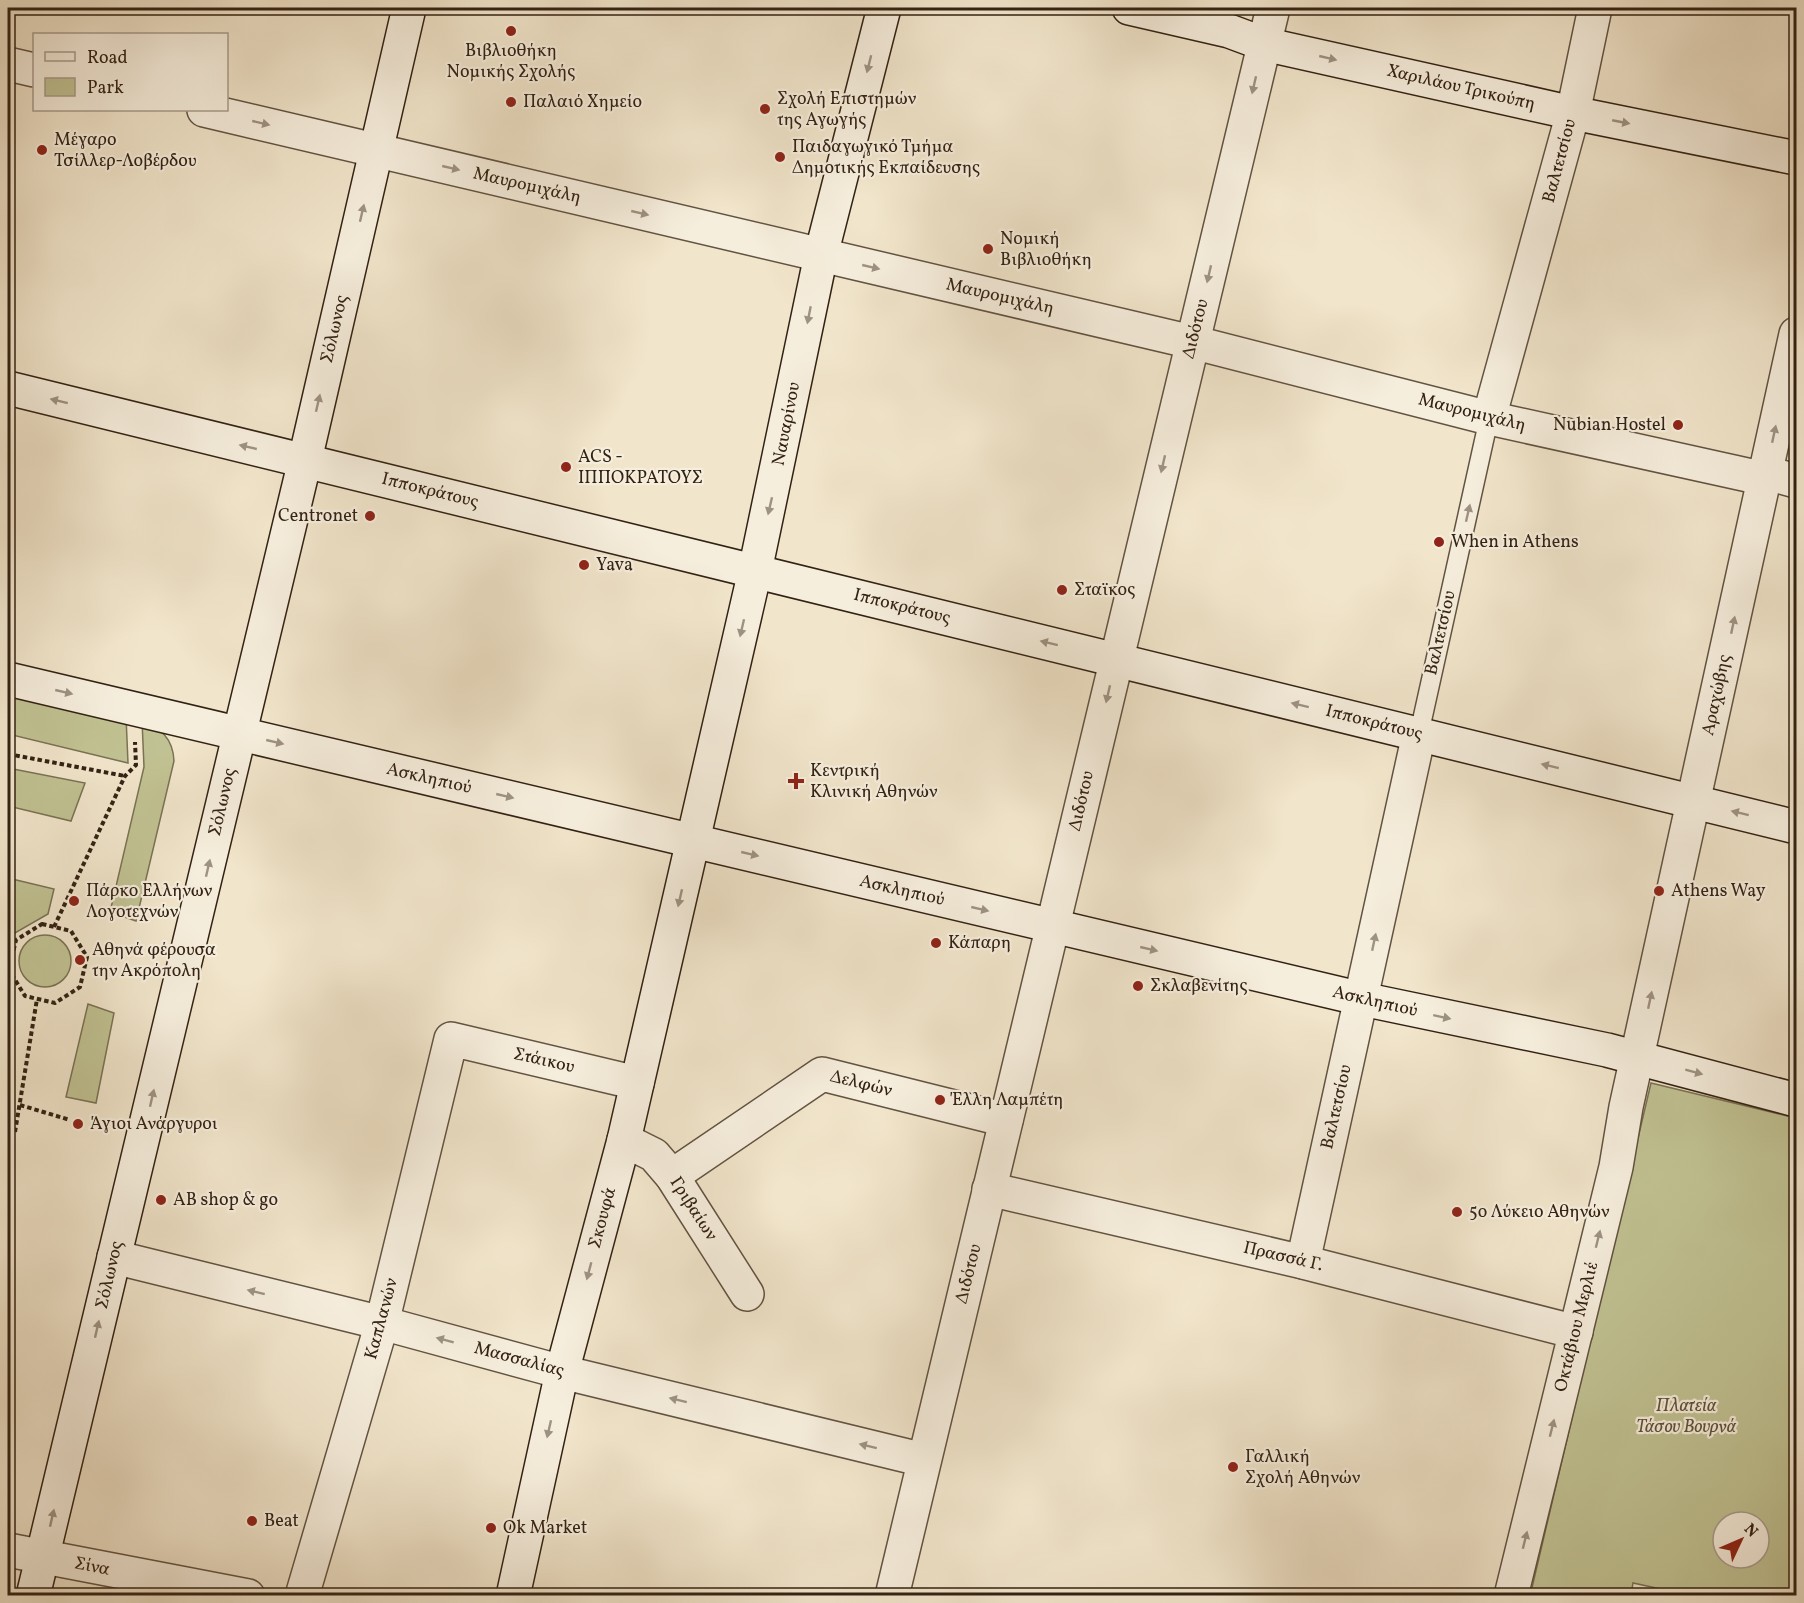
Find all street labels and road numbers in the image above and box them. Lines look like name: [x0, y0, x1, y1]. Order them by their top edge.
street label: Χαριλάου Τρικούπη: [1384, 59, 1538, 117]
street label: Βαλτετσίου: [1537, 116, 1583, 206]
street label: Μαυρομιχάλη: [471, 161, 583, 211]
street label: Μαυρομιχάλη: [944, 272, 1056, 322]
street label: Σόλωνος: [315, 292, 355, 366]
street label: Διδότου: [1177, 296, 1215, 362]
street label: Ναυαρίνου: [767, 380, 807, 468]
street label: Μαυρομιχάλη: [1416, 388, 1528, 438]
street label: Ιπποκράτους: [379, 467, 481, 515]
street label: Ιπποκράτους: [851, 583, 953, 631]
street label: Βαλτετσίου: [1419, 588, 1463, 678]
street label: Αραχώβης: [1696, 652, 1738, 738]
street label: Ιπποκράτους: [1323, 699, 1425, 747]
street label: Ασκληπιού: [384, 757, 474, 801]
street label: Σόλωνος: [203, 765, 243, 839]
street label: Διδότου: [1063, 769, 1101, 833]
street label: Ασκληπιού: [857, 869, 947, 913]
street label: Ασκληπιού: [1330, 980, 1420, 1024]
street label: Στάικου: [511, 1042, 577, 1080]
street label: Βαλτετσίου: [1315, 1062, 1359, 1152]
street label: Δελφών: [827, 1064, 895, 1104]
street label: Γριβαίων: [663, 1172, 723, 1246]
street label: Σκουφά: [583, 1185, 623, 1251]
street label: Πρασσά Γ.: [1241, 1236, 1325, 1278]
street label: Σόλωνος: [90, 1238, 130, 1312]
street label: Διδότου: [950, 1241, 988, 1307]
street label: Οκτάβιου Μερλιέ: [1549, 1259, 1605, 1395]
street label: Καπλανών: [359, 1275, 405, 1362]
street label: Μασσαλίας: [471, 1336, 567, 1384]
street label: Σίνα: [72, 1551, 112, 1583]

